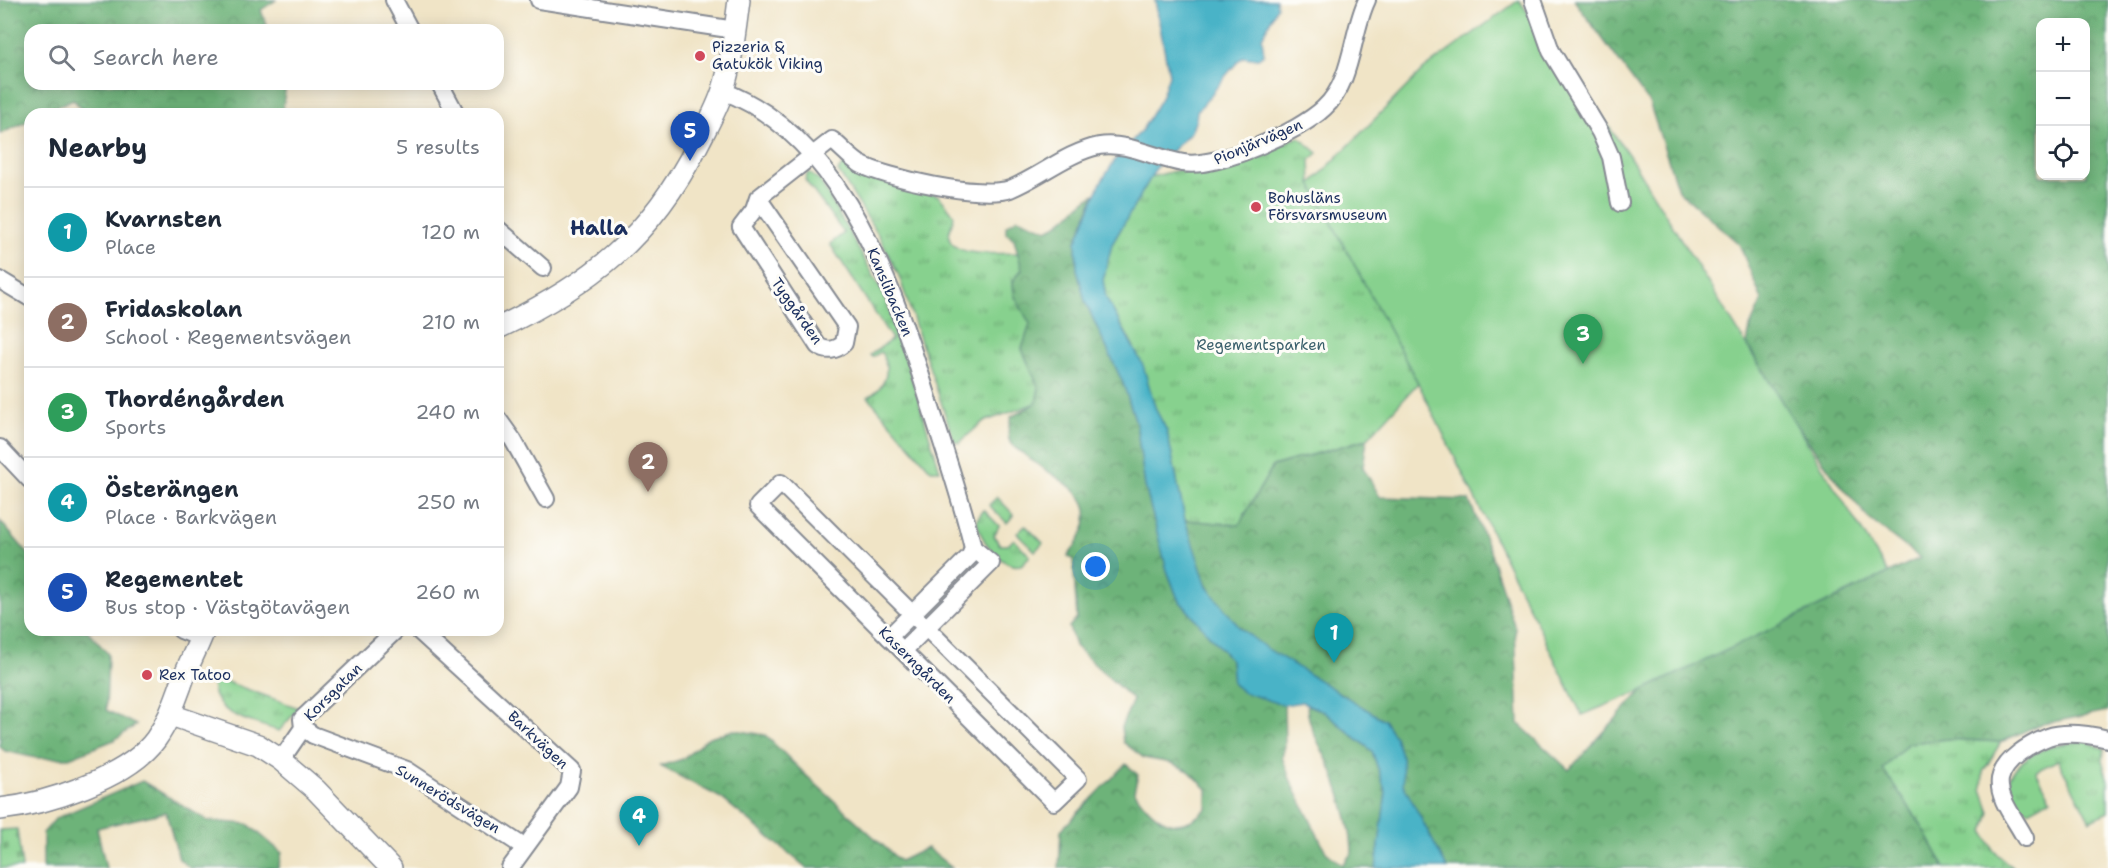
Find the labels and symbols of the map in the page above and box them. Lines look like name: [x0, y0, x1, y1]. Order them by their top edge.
place label: Pizzeria & Gatukök Viking: [712, 37, 823, 74]
marker: Pizzeria & Gatukök Viking: [693, 49, 707, 63]
pin: 5: [670, 112, 710, 161]
street label: Pionjärvägen: [1211, 114, 1305, 170]
place label: Bohusläns Försvarsmuseum: [1268, 188, 1387, 225]
marker: Bohusläns Försvarsmuseum: [1249, 200, 1263, 214]
district label: Halla: [570, 214, 629, 242]
street label: Kanslibacken: [862, 245, 918, 339]
street label: Tyggården: [767, 274, 827, 348]
pin: 3: [1564, 314, 1602, 364]
park label: Regementsparken: [1196, 335, 1326, 355]
pin: 2: [628, 442, 668, 492]
your location: [1081, 552, 1110, 581]
pin: 1: [1314, 614, 1354, 663]
street label: Kaserngården: [874, 622, 960, 708]
street label: Korsgatan: [300, 659, 366, 725]
place label: Rex Tatoo: [159, 665, 231, 685]
marker: Rex Tatoo: [140, 668, 154, 682]
street label: Barkvägen: [503, 707, 573, 773]
street label: Sunnerödsvägen: [392, 760, 504, 838]
pin: 4: [620, 796, 658, 846]

